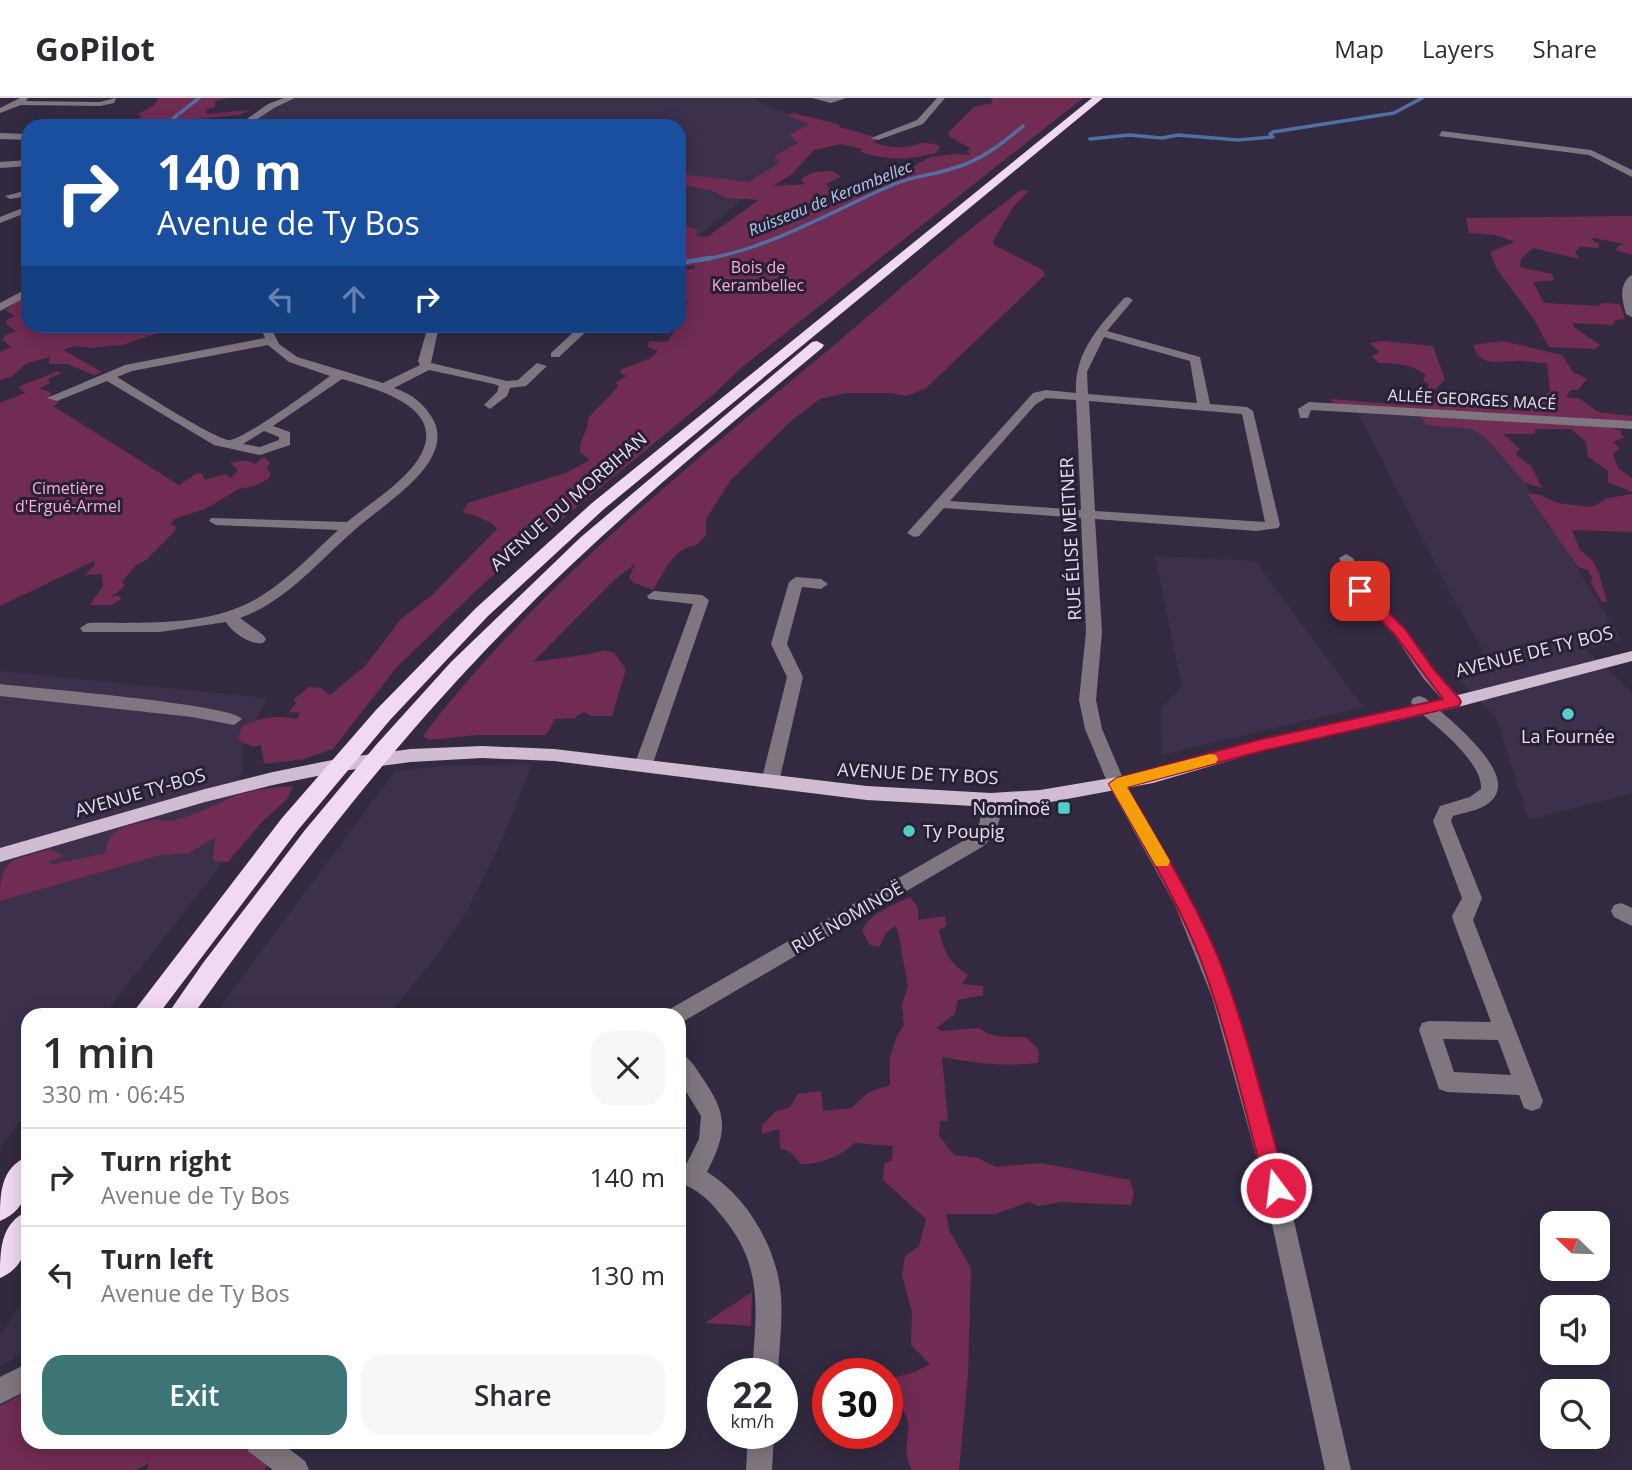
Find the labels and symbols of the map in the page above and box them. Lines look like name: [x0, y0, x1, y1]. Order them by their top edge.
water label: Ruisseau de Kerambellec: [745, 155, 916, 241]
park label: Bois de Kerambellec: [712, 256, 805, 296]
street label: ALLÉE GEORGES MACÉ: [1387, 384, 1557, 414]
street label: AVENUE DU MORBIHAN: [484, 426, 652, 576]
street label: RUE ÉLISE MEITNER: [1054, 457, 1086, 621]
park label: Cimetière d'Ergué-Armel: [15, 477, 121, 517]
pin: [1330, 561, 1390, 621]
street label: AVENUE DE TY BOS: [1453, 620, 1615, 682]
marker: La Fournée: [1560, 706, 1576, 722]
place label: La Fournée: [1521, 724, 1615, 748]
street label: AVENUE DE TY BOS: [837, 757, 999, 789]
street label: AVENUE TY-BOS: [72, 762, 208, 822]
place label: Nominoë: [972, 796, 1050, 820]
marker: Nominoë: [1056, 800, 1072, 816]
place label: Ty Poupig: [923, 819, 1005, 843]
marker: Ty Poupig: [901, 823, 917, 839]
street label: RUE NOMINOË: [787, 875, 907, 959]
position arrow: [1239, 1151, 1313, 1225]
north arrow: [1540, 1211, 1610, 1281]
speed limit sign: 30: [812, 1358, 903, 1449]

